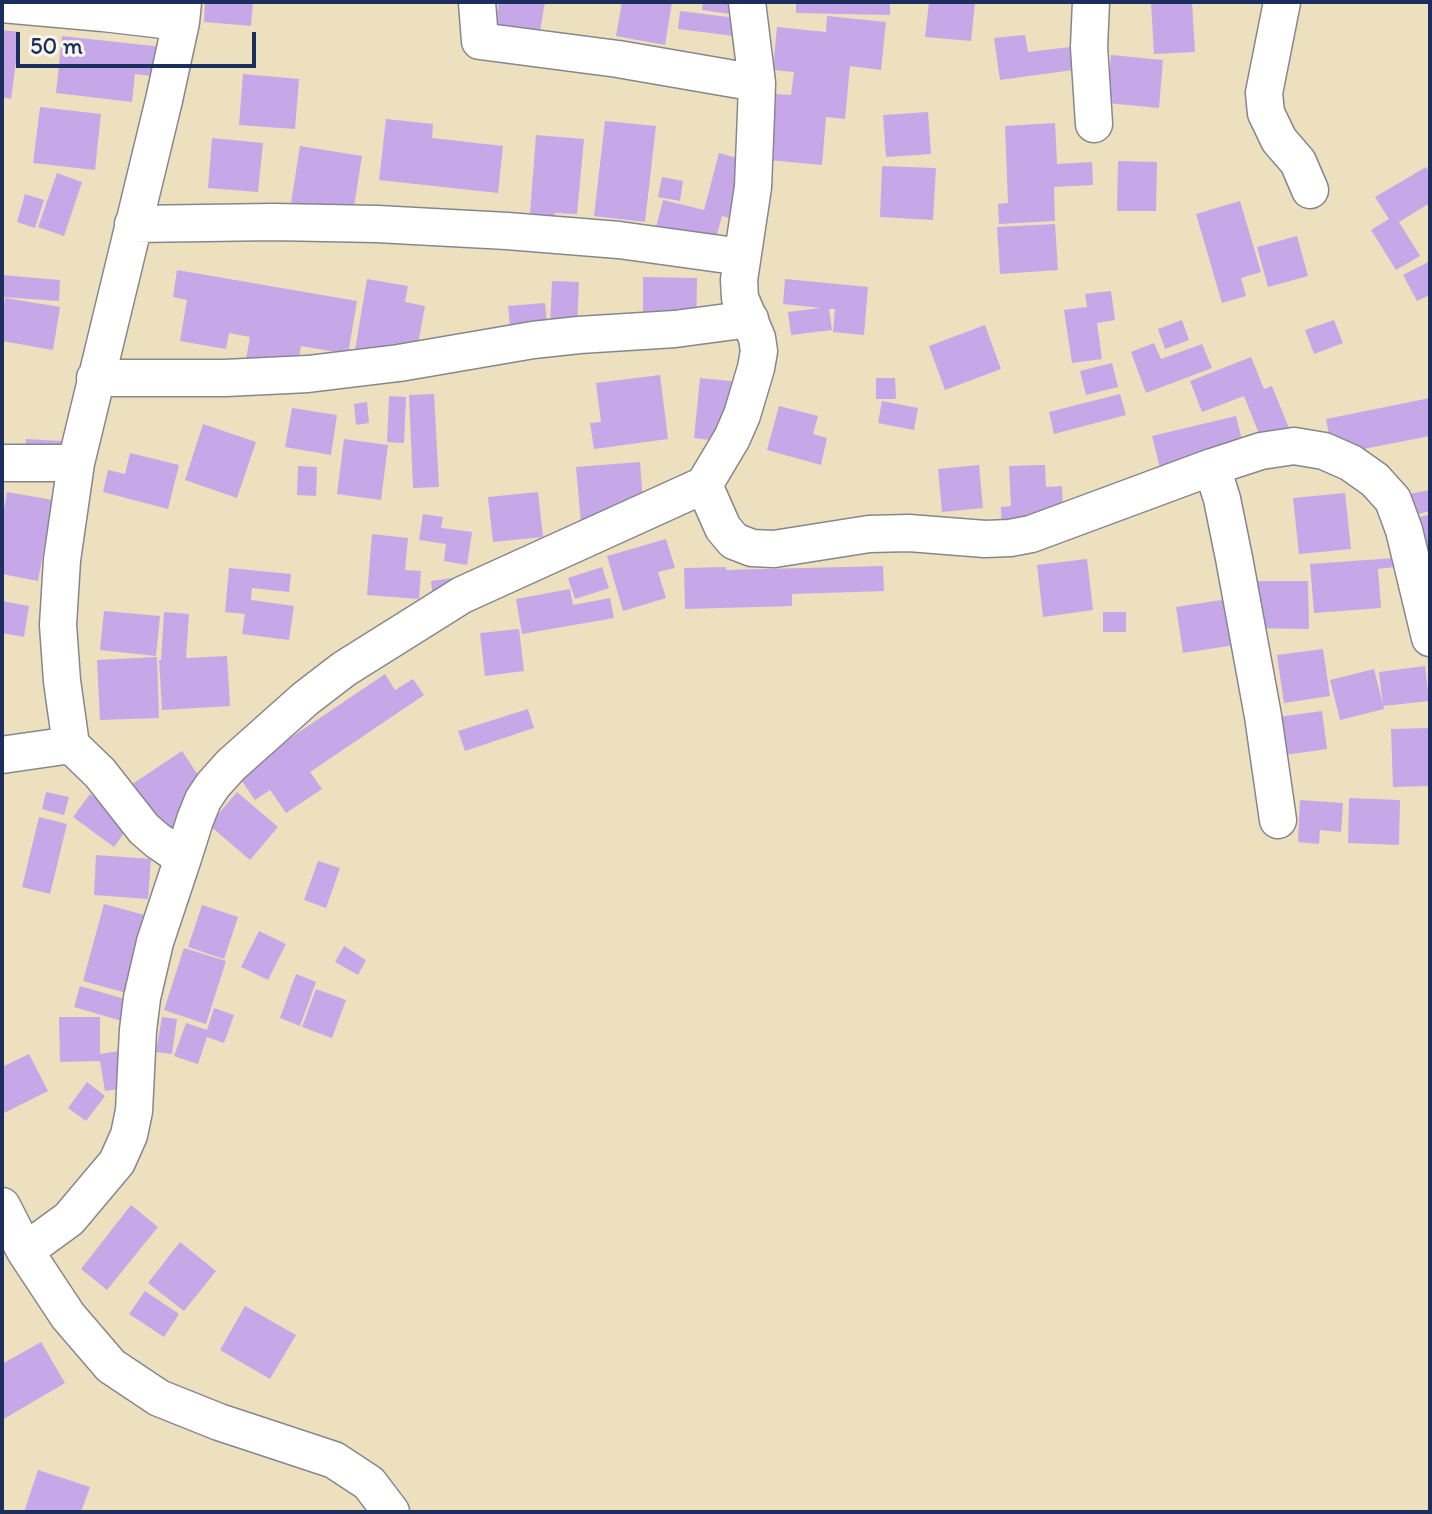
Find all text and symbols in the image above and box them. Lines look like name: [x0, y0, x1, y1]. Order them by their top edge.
scale bar: [20, 16, 260, 66]
text: 50 m: [30, 31, 83, 60]

